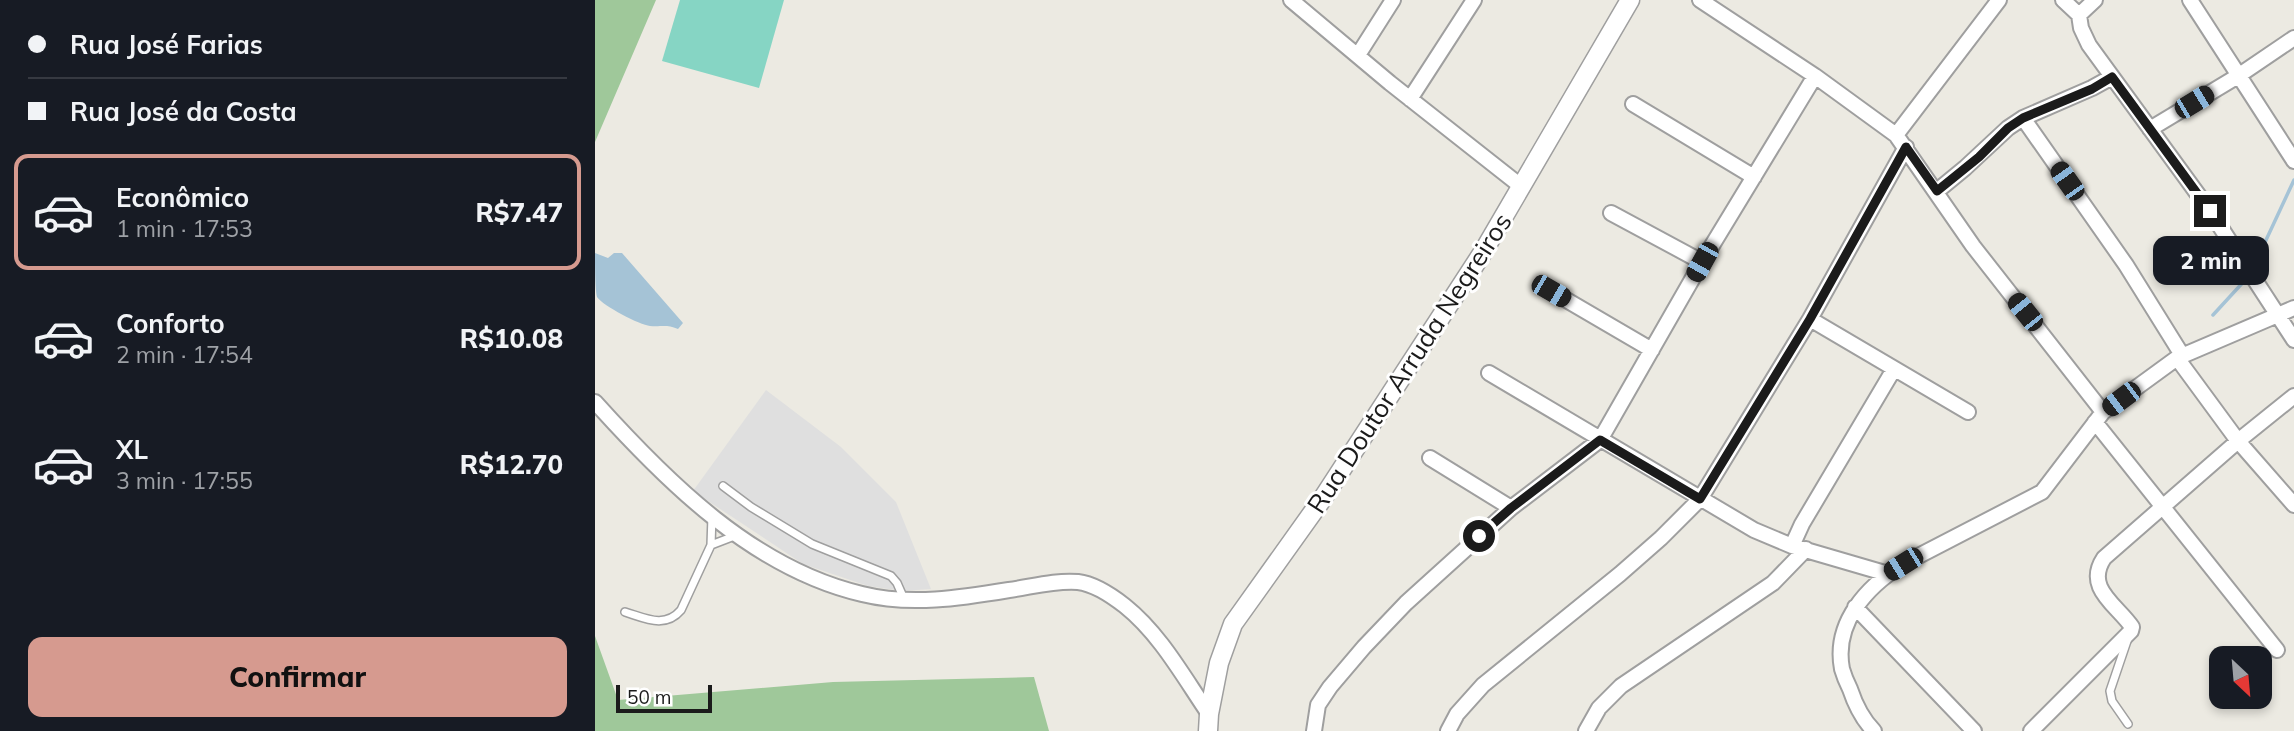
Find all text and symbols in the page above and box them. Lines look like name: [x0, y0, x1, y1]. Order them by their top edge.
text: Rua José Farias: [70, 28, 263, 61]
car: [2171, 82, 2218, 122]
text: Rua José da Costa: [70, 95, 297, 128]
car: [2047, 158, 2088, 204]
icon: car: [32, 181, 95, 244]
text: Econômico: [116, 181, 249, 214]
route end: [2194, 195, 2226, 227]
text: R$7.47: [475, 196, 563, 229]
street label: Rua Doutor Arruda Negreiros: [1299, 207, 1519, 519]
text: 1 min · 17:53: [116, 214, 253, 243]
callout: 2 min: [2152, 235, 2268, 284]
car: [1683, 239, 1722, 285]
text: 2 min: [2180, 246, 2242, 275]
car: [1528, 271, 1575, 311]
car: [2004, 289, 2047, 335]
icon: car: [32, 307, 95, 370]
text: Conforto: [116, 307, 225, 340]
text: R$10.08: [460, 322, 563, 355]
text: 2 min · 17:54: [116, 340, 253, 369]
car: [2098, 378, 2145, 420]
icon: car: [32, 433, 95, 496]
text: XL: [116, 433, 148, 466]
text: R$12.70: [460, 448, 563, 481]
text: 3 min · 17:55: [116, 466, 253, 495]
route start: [1463, 520, 1495, 552]
car: [1880, 544, 1927, 584]
button: Confirmar: [28, 637, 567, 717]
north arrow: [2209, 646, 2271, 709]
map controls: [2209, 646, 2272, 709]
scale bar: [616, 682, 712, 714]
text: 50 m: [627, 685, 671, 709]

